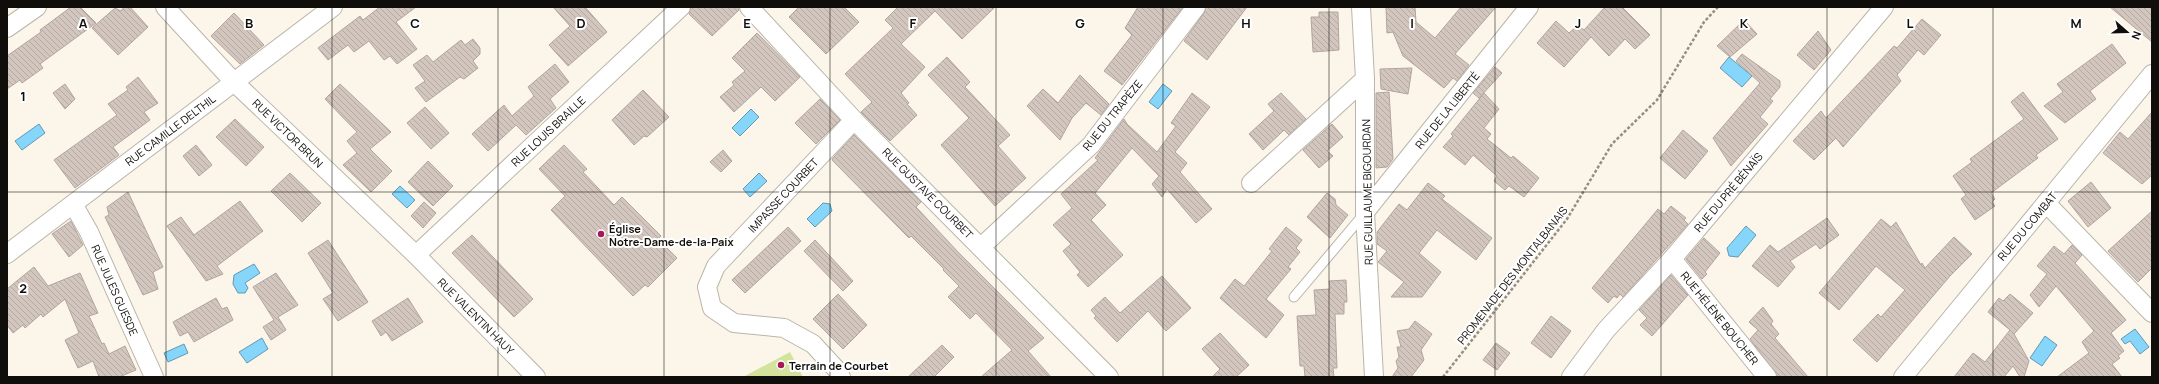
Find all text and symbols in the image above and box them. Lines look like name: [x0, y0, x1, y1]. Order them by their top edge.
north arrow: [2107, 12, 2147, 52]
text: A: [79, 14, 88, 32]
text: B: [245, 14, 253, 32]
text: C: [410, 14, 420, 32]
text: D: [576, 14, 586, 32]
text: E: [743, 14, 751, 32]
text: F: [910, 14, 917, 32]
text: G: [1075, 14, 1085, 32]
text: H: [1241, 14, 1251, 32]
text: I: [1410, 14, 1414, 32]
text: J: [1575, 14, 1581, 32]
text: K: [1740, 14, 1749, 32]
text: L: [1907, 14, 1914, 32]
text: M: [2070, 14, 2082, 32]
text: N: [2128, 29, 2145, 42]
street label: RUE DE LA LIBERTÉ: [1411, 68, 1483, 152]
street label: RUE DU TRAPÈZE: [1079, 77, 1145, 153]
text: 1: [20, 87, 26, 105]
street label: RUE CAMILLE DELTHIL: [122, 91, 219, 169]
street label: RUE LOUIS BRAILLE: [508, 93, 588, 169]
street label: RUE VICTOR BRUN: [249, 95, 327, 171]
street label: RUE GUILLAUME BIGOURDAN: [1358, 119, 1376, 265]
street label: RUE GUSTAVE COURBET: [879, 144, 977, 242]
street label: RUE DU PRÉ BÉNAÏS: [1690, 149, 1766, 235]
street label: IMPASSE COURBET: [744, 154, 822, 236]
street label: RUE DU COMBAT: [1994, 188, 2060, 263]
street label: PROMENADE DES MONTALBANAIS: [1453, 203, 1571, 347]
place label: Église Notre-Dame-de-la-Paix: [609, 221, 734, 249]
marker: Église Notre-Dame-de-la-Paix: [596, 229, 606, 239]
street label: RUE JULES GUESDE: [88, 242, 142, 338]
street label: RUE HÉLÈNE BOUCHER: [1678, 268, 1762, 368]
street label: RUE VALENTIN HAUY: [435, 275, 518, 358]
text: 2: [19, 279, 27, 297]
place label: Terrain de Courbet: [789, 358, 889, 373]
marker: Terrain de Courbet: [776, 360, 786, 370]

